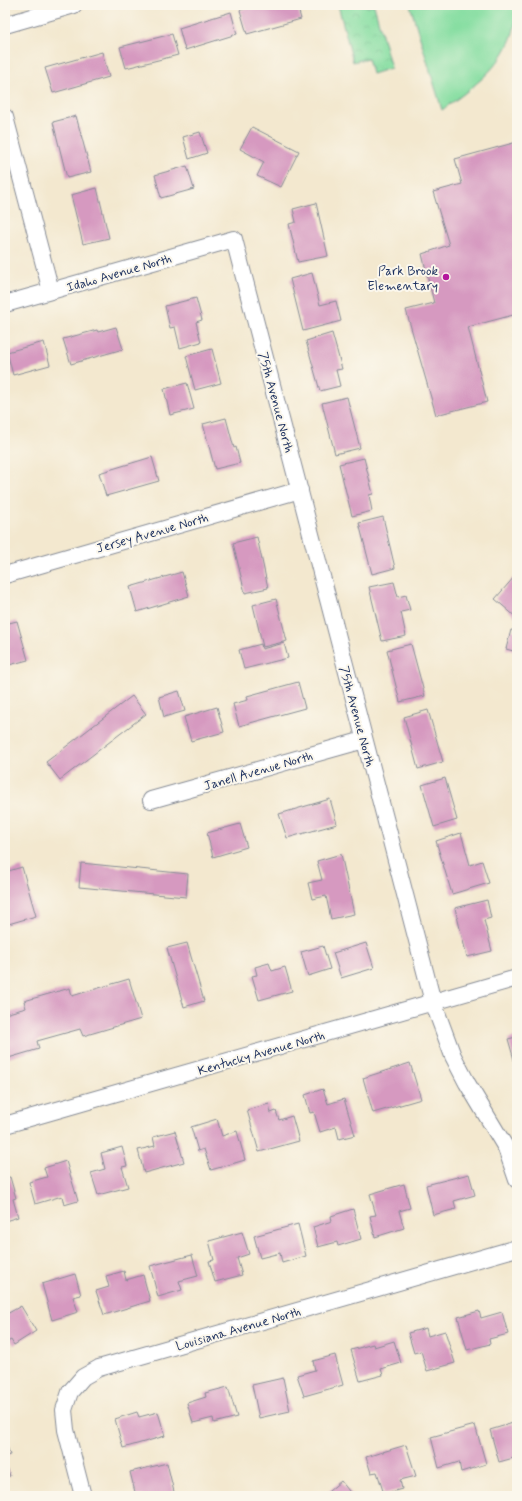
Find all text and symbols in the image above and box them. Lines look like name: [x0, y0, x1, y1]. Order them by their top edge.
street label: Idaho Avenue North: [65, 250, 174, 297]
place label: Park Brook Elementary: [367, 263, 438, 295]
marker: Park Brook Elementary: [441, 272, 451, 282]
street label: 75th Avenue North: [254, 350, 297, 455]
street label: Jersey Avenue North: [94, 509, 210, 558]
street label: 75th Avenue North: [335, 664, 378, 769]
street label: Janell Avenue North: [202, 748, 315, 795]
street label: Kentucky Avenue North: [196, 1027, 327, 1080]
street label: Louisiana Avenue North: [174, 1303, 303, 1355]

